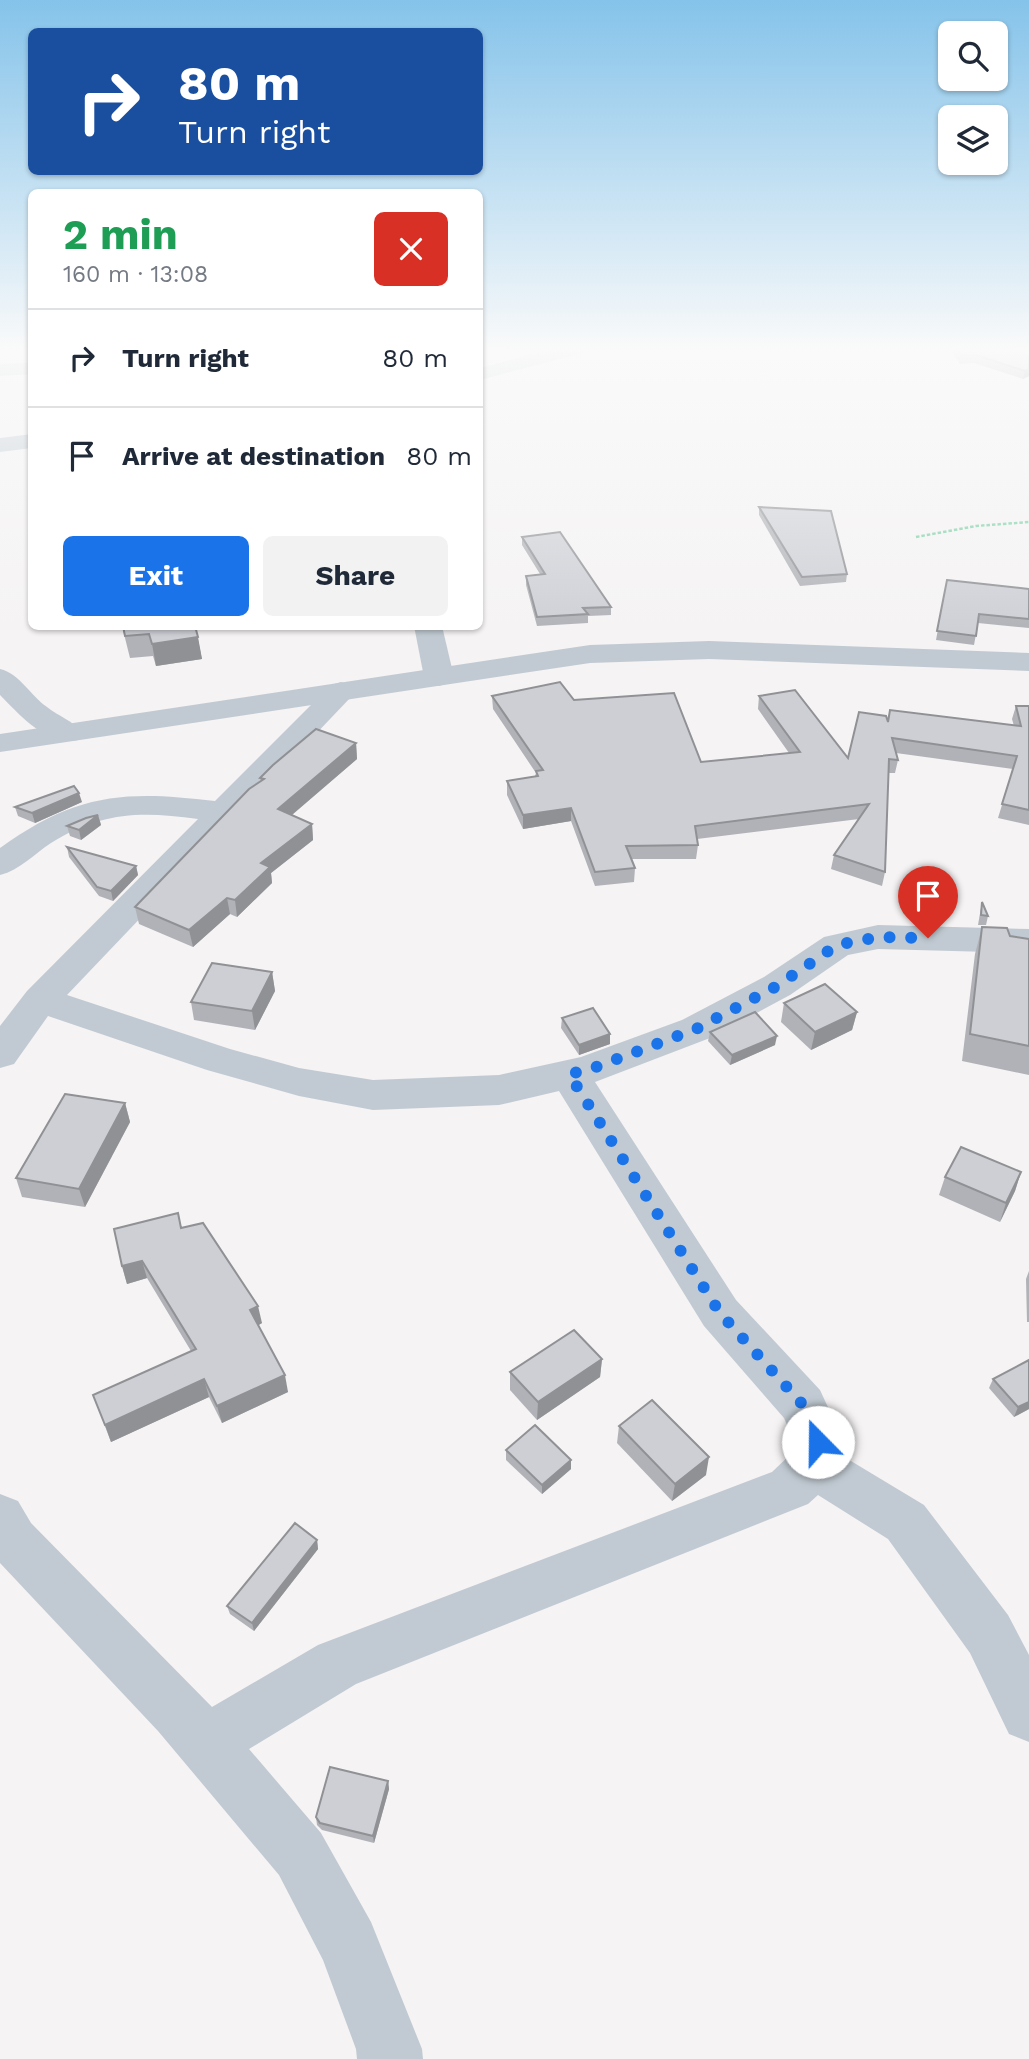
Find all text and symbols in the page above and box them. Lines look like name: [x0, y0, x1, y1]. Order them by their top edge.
map controls: [938, 21, 1008, 175]
button: search: [938, 21, 1008, 91]
text: 80 m: [178, 54, 300, 112]
icon: right: [63, 56, 154, 147]
button: layers: [938, 105, 1008, 175]
text: Turn right: [178, 113, 330, 151]
text: 2 min: [63, 210, 178, 259]
button: close: [374, 212, 448, 286]
text: 160 m · 13:08: [63, 261, 208, 288]
icon: right: [63, 339, 101, 377]
text: Turn right: [122, 343, 249, 373]
text: 80 m: [382, 343, 448, 373]
icon: arrive: [63, 437, 101, 475]
text: Arrive at destination: [122, 441, 385, 471]
text: 80 m: [406, 441, 472, 471]
button: Exit: [63, 536, 249, 616]
button: Share: [263, 536, 448, 616]
pin: [898, 866, 958, 938]
icon: arrive: [909, 877, 947, 915]
position arrow: [781, 1405, 855, 1479]

